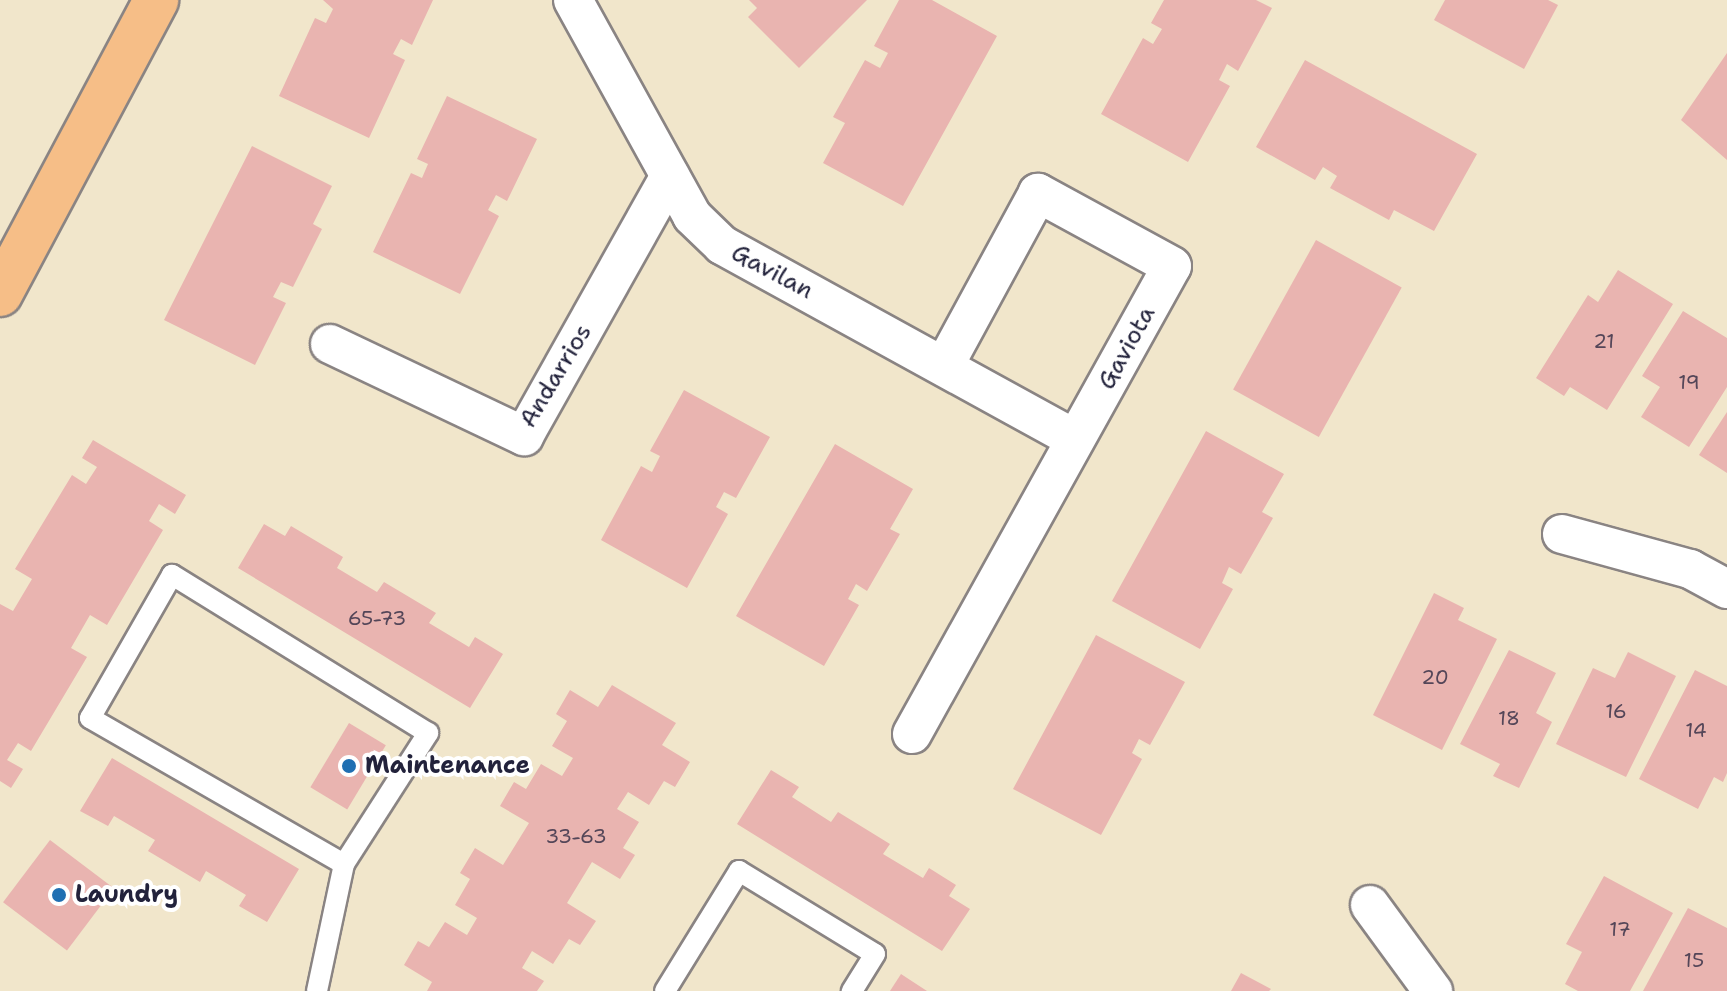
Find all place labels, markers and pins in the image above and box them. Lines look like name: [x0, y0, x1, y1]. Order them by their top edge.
place label: Maintenance: [365, 752, 530, 780]
marker: Maintenance: [340, 757, 358, 775]
place label: Laundry: [75, 881, 178, 909]
marker: Laundry: [50, 886, 68, 904]

